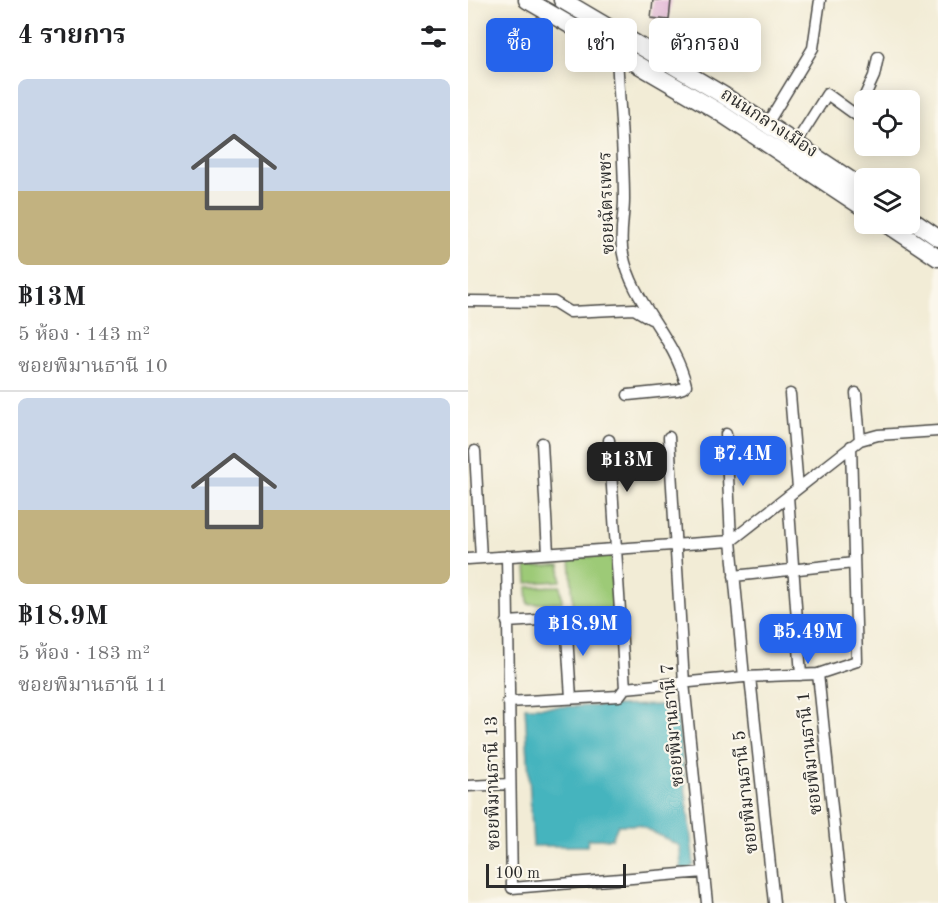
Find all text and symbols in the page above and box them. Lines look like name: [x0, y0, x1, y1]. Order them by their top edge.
chip: ซื้อ: [486, 18, 553, 72]
chip: เช่า: [565, 18, 637, 72]
chip: ตัวกรอง: [649, 18, 761, 72]
icon: filters: [417, 20, 450, 53]
text: 4 รายการ: [18, 23, 126, 49]
street label: ถนนกลางเมือง: [717, 84, 821, 161]
map controls: [854, 90, 920, 234]
button: locate: [854, 90, 920, 156]
icon: home: [180, 118, 288, 226]
street label: ซอยฉัตรเพชร: [595, 151, 618, 255]
button: layers: [854, 168, 920, 234]
text: ฿13M: [18, 285, 86, 311]
text: 5 ห้อง · 143 m²: [18, 325, 150, 345]
text: ซอยพิมานธานี 10: [18, 357, 168, 377]
pin: ฿7.4M: [701, 436, 785, 487]
icon: home: [180, 437, 288, 545]
pin: ฿13M: [591, 442, 663, 493]
text: ฿7.4M: [714, 445, 772, 465]
text: ฿13M: [601, 451, 653, 471]
text: ฿18.9M: [18, 604, 108, 630]
pin: ฿18.9M: [534, 606, 632, 657]
pin: ฿5.49M: [759, 614, 857, 665]
text: ฿18.9M: [548, 615, 618, 635]
text: ฿5.49M: [773, 623, 843, 643]
text: 5 ห้อง · 183 m²: [18, 644, 150, 664]
street label: ซอยพิมานธานี 7: [658, 662, 687, 788]
text: ซอยพิมานธานี 11: [18, 676, 168, 696]
street label: ซอยพิมานธานี 1: [794, 690, 825, 816]
street label: ซอยพิมานธานี 13: [482, 716, 503, 850]
street label: ซอยพิมานธานี 5: [730, 729, 761, 855]
scale bar: [486, 861, 626, 888]
text: 100 m: [495, 866, 540, 882]

